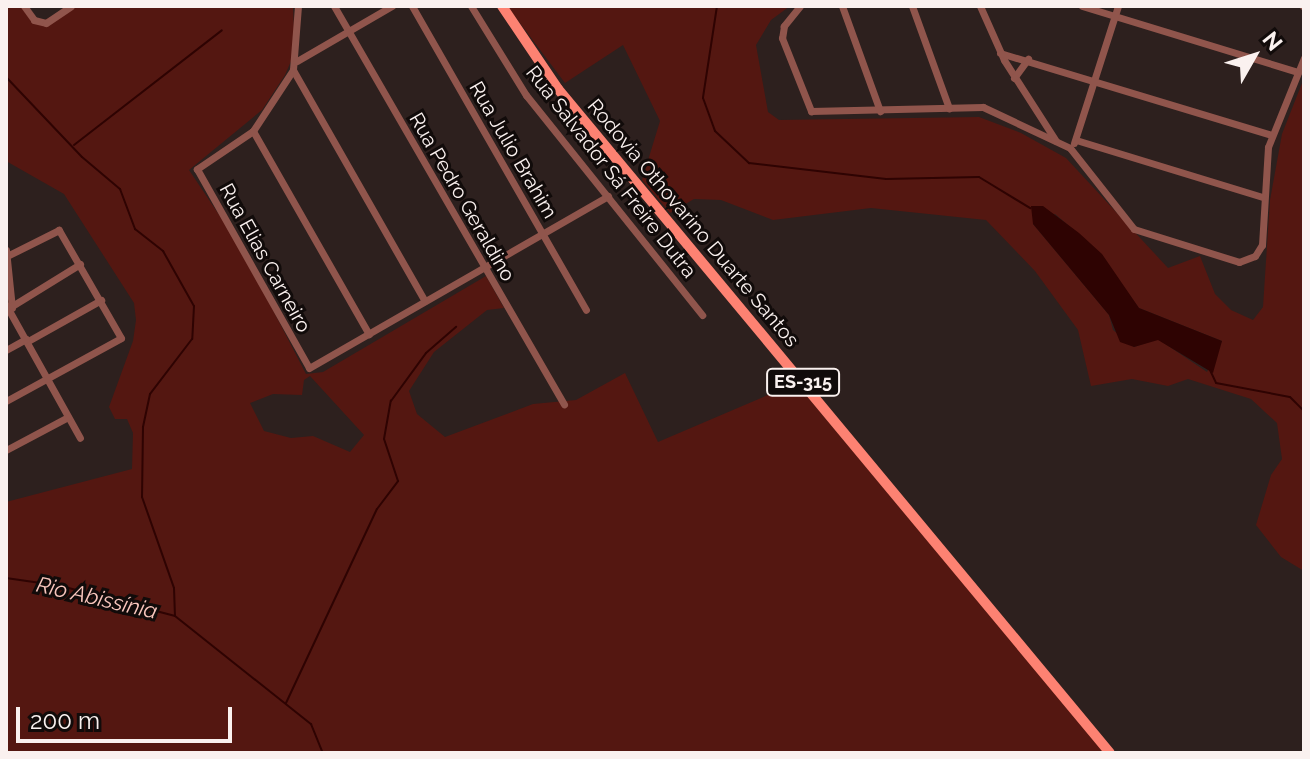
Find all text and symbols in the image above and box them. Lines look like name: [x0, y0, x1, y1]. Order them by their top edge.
north arrow: [1214, 16, 1294, 96]
text: N: [1257, 26, 1288, 56]
street label: Rua Salvador Sá Freire Dutra: [521, 61, 701, 283]
street label: Rua Julio Brahim: [464, 77, 562, 223]
street label: Rodovia Othovarino Duarte Santos: [582, 94, 804, 352]
street label: Rua Pedro Geraldino: [404, 108, 520, 286]
street label: Rua Elias Carneiro: [214, 179, 316, 337]
road number: ES-315: [765, 368, 841, 396]
water label: Rio Abissínia: [34, 571, 160, 625]
scale bar: [20, 691, 236, 741]
text: 200 m: [30, 706, 100, 735]

